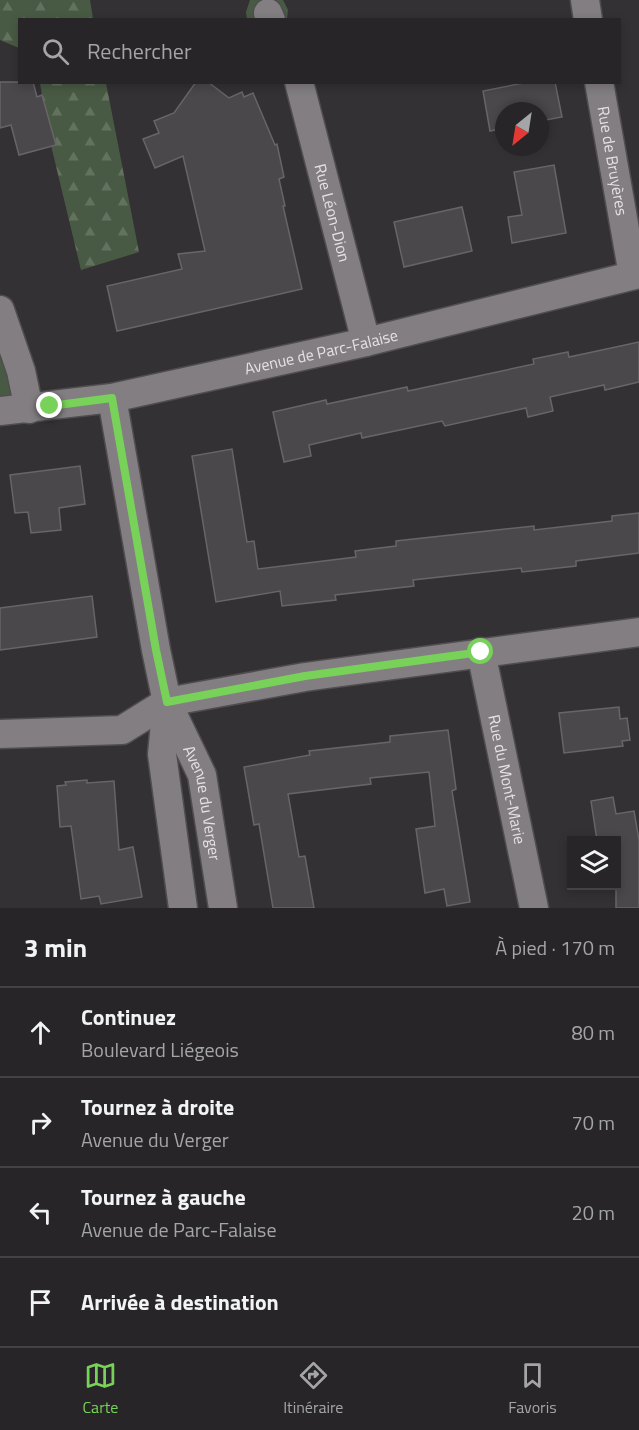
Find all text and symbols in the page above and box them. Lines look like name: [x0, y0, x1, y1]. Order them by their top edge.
search box: [18, 18, 621, 84]
text: Rechercher: [87, 34, 192, 68]
icon: search: [39, 35, 72, 68]
north arrow: [495, 102, 549, 156]
street label: Rue de Bruyères: [591, 104, 634, 217]
street label: Rue Léon-Dion: [309, 161, 357, 264]
street label: Avenue de Parc-Falaise: [242, 323, 400, 380]
route end: [36, 392, 62, 418]
route start: [467, 638, 493, 664]
street label: Rue du Mont-Marie: [482, 712, 532, 846]
street label: Avenue du Verger: [177, 741, 227, 863]
map controls: [567, 836, 621, 890]
button: layers: [567, 836, 621, 890]
text: 3 min: [24, 928, 87, 967]
text: À pied · 170 m: [495, 932, 615, 963]
text: Continuez: [81, 1000, 176, 1034]
icon: ahead: [24, 1016, 57, 1049]
text: 80 m: [571, 1017, 615, 1048]
text: Boulevard Liégeois: [81, 1034, 239, 1065]
text: Tournez à droite: [81, 1090, 234, 1124]
icon: right: [24, 1106, 57, 1139]
text: 70 m: [571, 1107, 615, 1138]
text: Avenue du Verger: [81, 1124, 229, 1155]
text: Tournez à gauche: [81, 1180, 246, 1214]
icon: left: [24, 1196, 57, 1229]
text: 20 m: [571, 1197, 615, 1228]
text: Avenue de Parc-Falaise: [81, 1214, 277, 1245]
text: Arrivée à destination: [81, 1285, 279, 1319]
icon: arrive: [24, 1286, 57, 1319]
tab: Carte: [82, 1359, 118, 1419]
tab: Itinéraire: [283, 1359, 343, 1419]
tab: Favoris: [508, 1359, 557, 1419]

